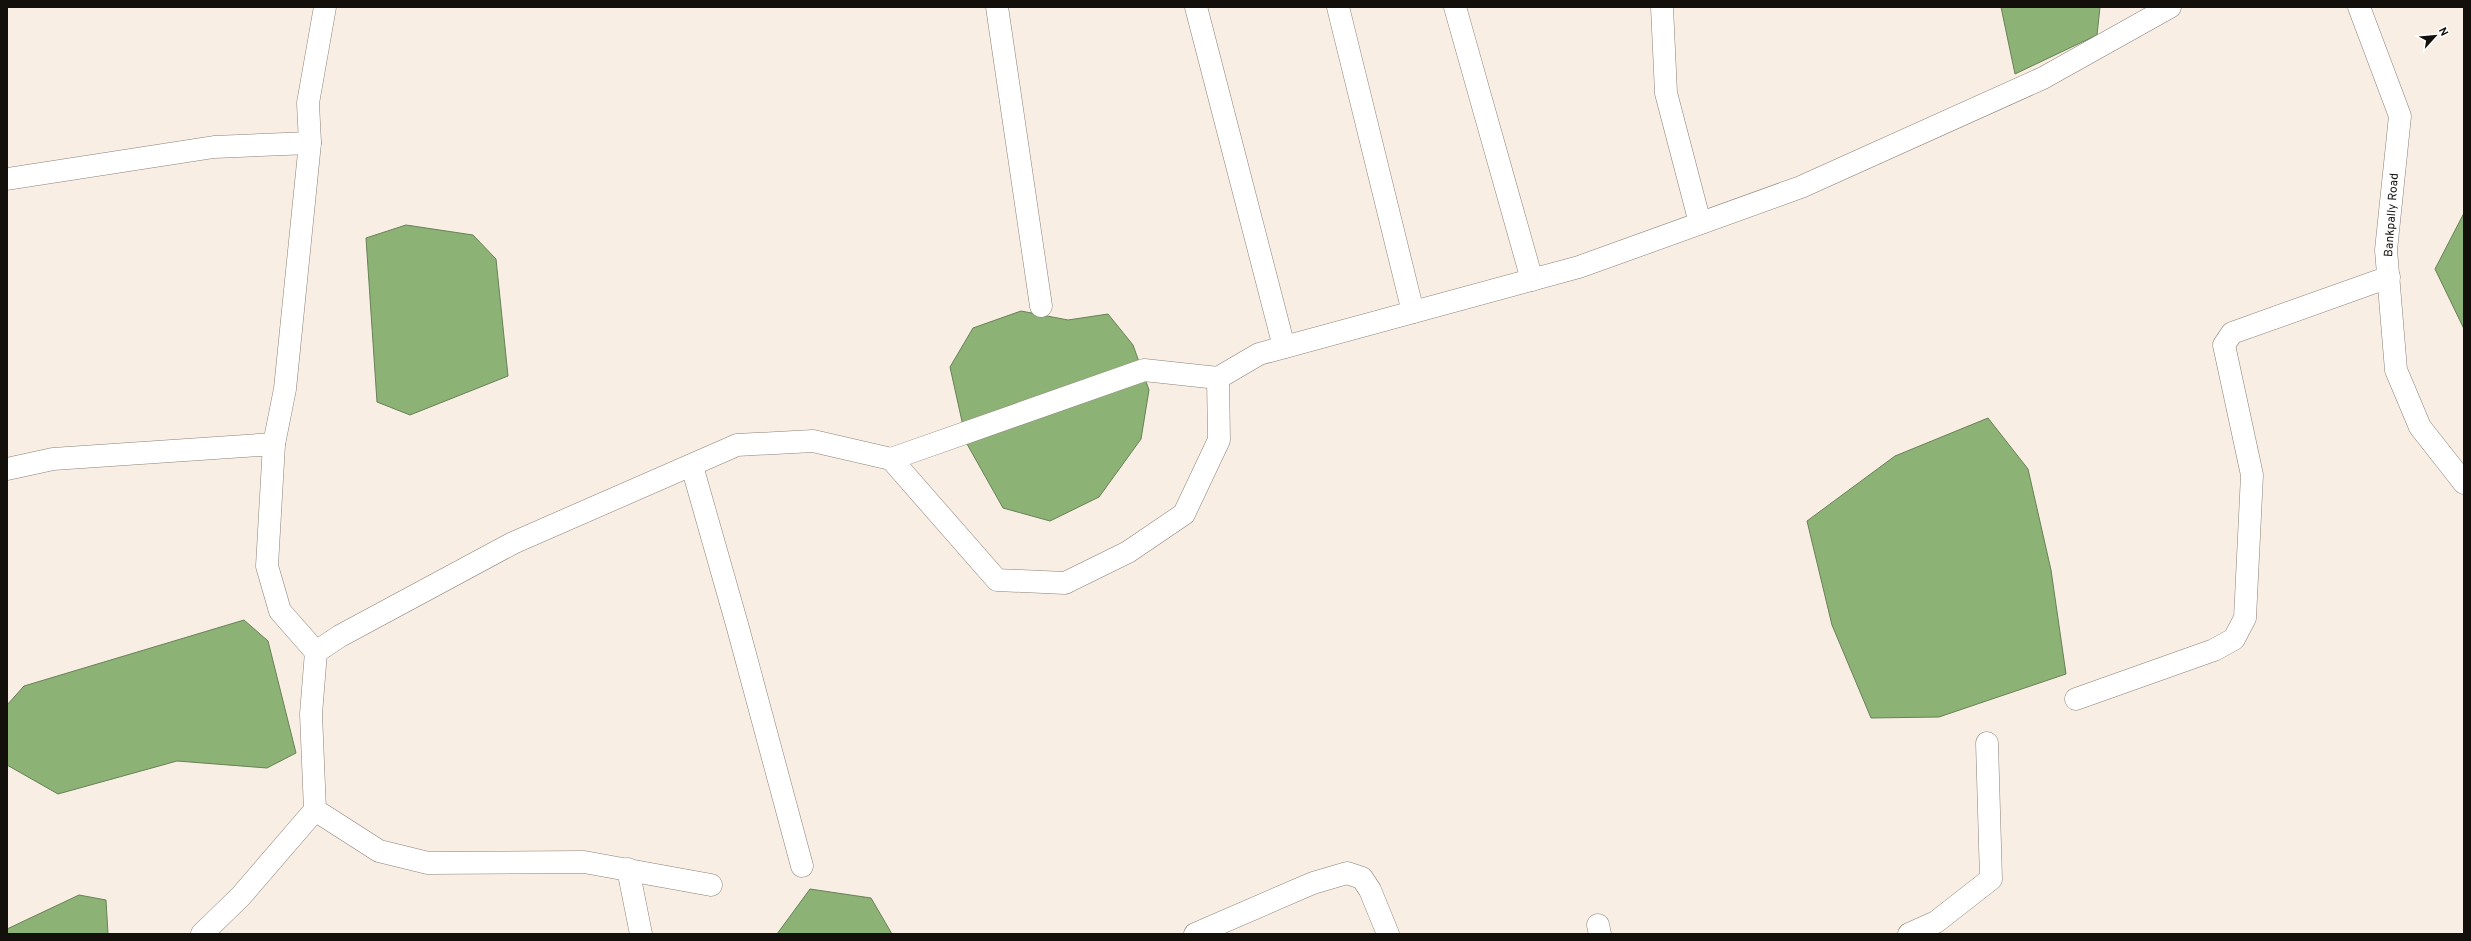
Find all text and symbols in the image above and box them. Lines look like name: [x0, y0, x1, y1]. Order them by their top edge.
north arrow: [2415, 16, 2455, 56]
text: N: [2435, 25, 2451, 39]
street label: Bankpally Road: [2381, 173, 2403, 258]

